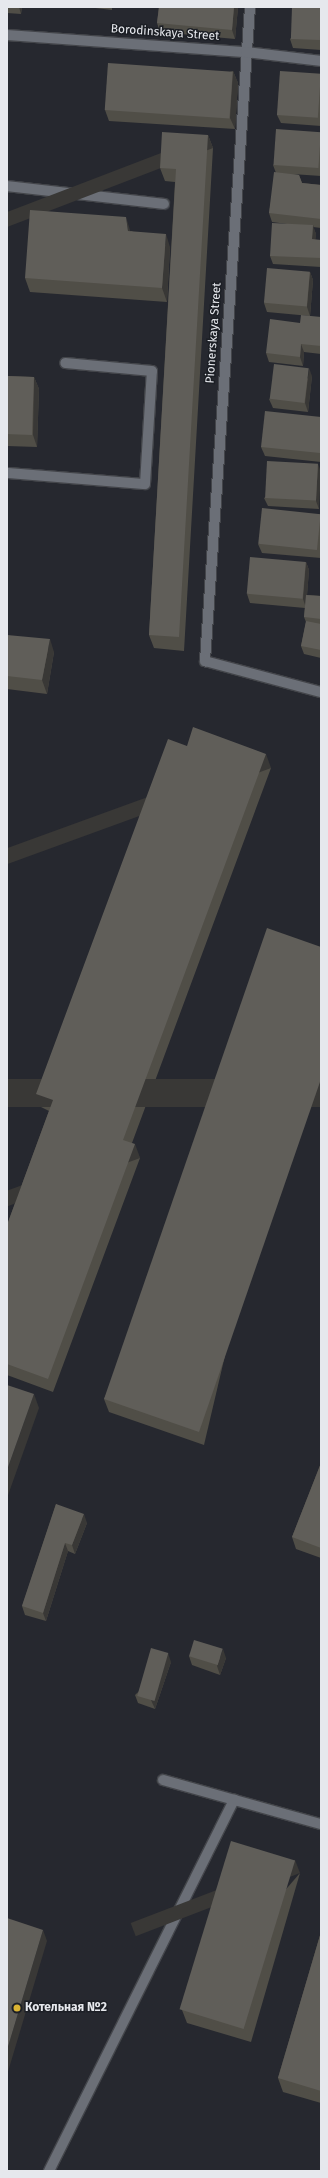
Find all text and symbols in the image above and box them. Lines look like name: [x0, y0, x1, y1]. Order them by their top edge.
street label: Borodinskaya Street: [110, 22, 220, 44]
street label: Pionerskaya Street: [203, 282, 225, 384]
place label: Котельная №2: [25, 2001, 107, 2015]
marker: Котельная №2: [12, 2003, 22, 2013]

